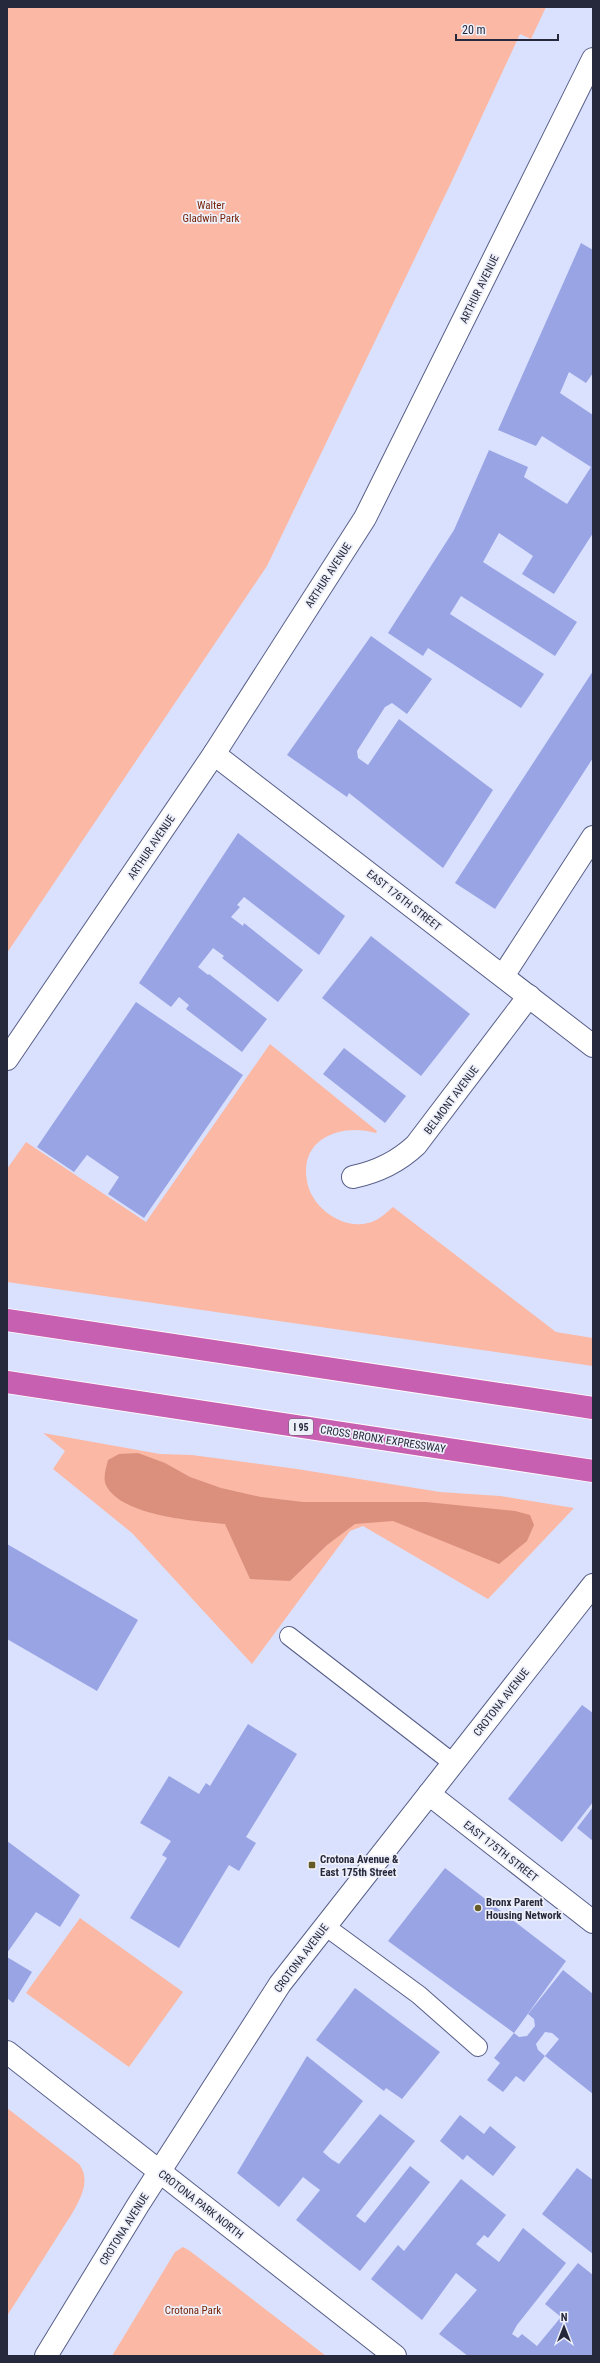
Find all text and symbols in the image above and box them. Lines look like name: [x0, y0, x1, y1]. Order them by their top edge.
scale bar: [456, 16, 558, 42]
text: 20 m: [462, 23, 486, 37]
park label: Walter Gladwin Park: [183, 199, 239, 225]
street label: ARTHUR AVENUE: [457, 252, 502, 326]
street label: ARTHUR AVENUE: [303, 540, 355, 610]
street label: ARTHUR AVENUE: [125, 812, 178, 882]
street label: EAST 176TH STREET: [364, 867, 444, 934]
street label: BELMONT AVENUE: [421, 1063, 482, 1137]
road number: I 95: [289, 1419, 313, 1435]
street label: CROSS BRONX EXPRESSWAY: [319, 1423, 447, 1456]
street label: CROTONA AVENUE: [471, 1665, 532, 1739]
street label: EAST 175TH STREET: [461, 1818, 541, 1885]
place label: Crotona Avenue & East 175th Street: [320, 1853, 399, 1879]
marker: Crotona Avenue & East 175th Street: [307, 1860, 317, 1870]
place label: Bronx Parent Housing Network: [486, 1896, 562, 1922]
marker: Bronx Parent Housing Network: [473, 1903, 483, 1913]
street label: CROTONA AVENUE: [271, 1921, 332, 1995]
street label: CROTONA PARK NORTH: [156, 2167, 246, 2242]
street label: CROTONA AVENUE: [97, 2190, 152, 2268]
park label: Crotona Park: [165, 2304, 221, 2317]
north arrow: [544, 2307, 584, 2347]
text: N: [561, 2311, 568, 2324]

